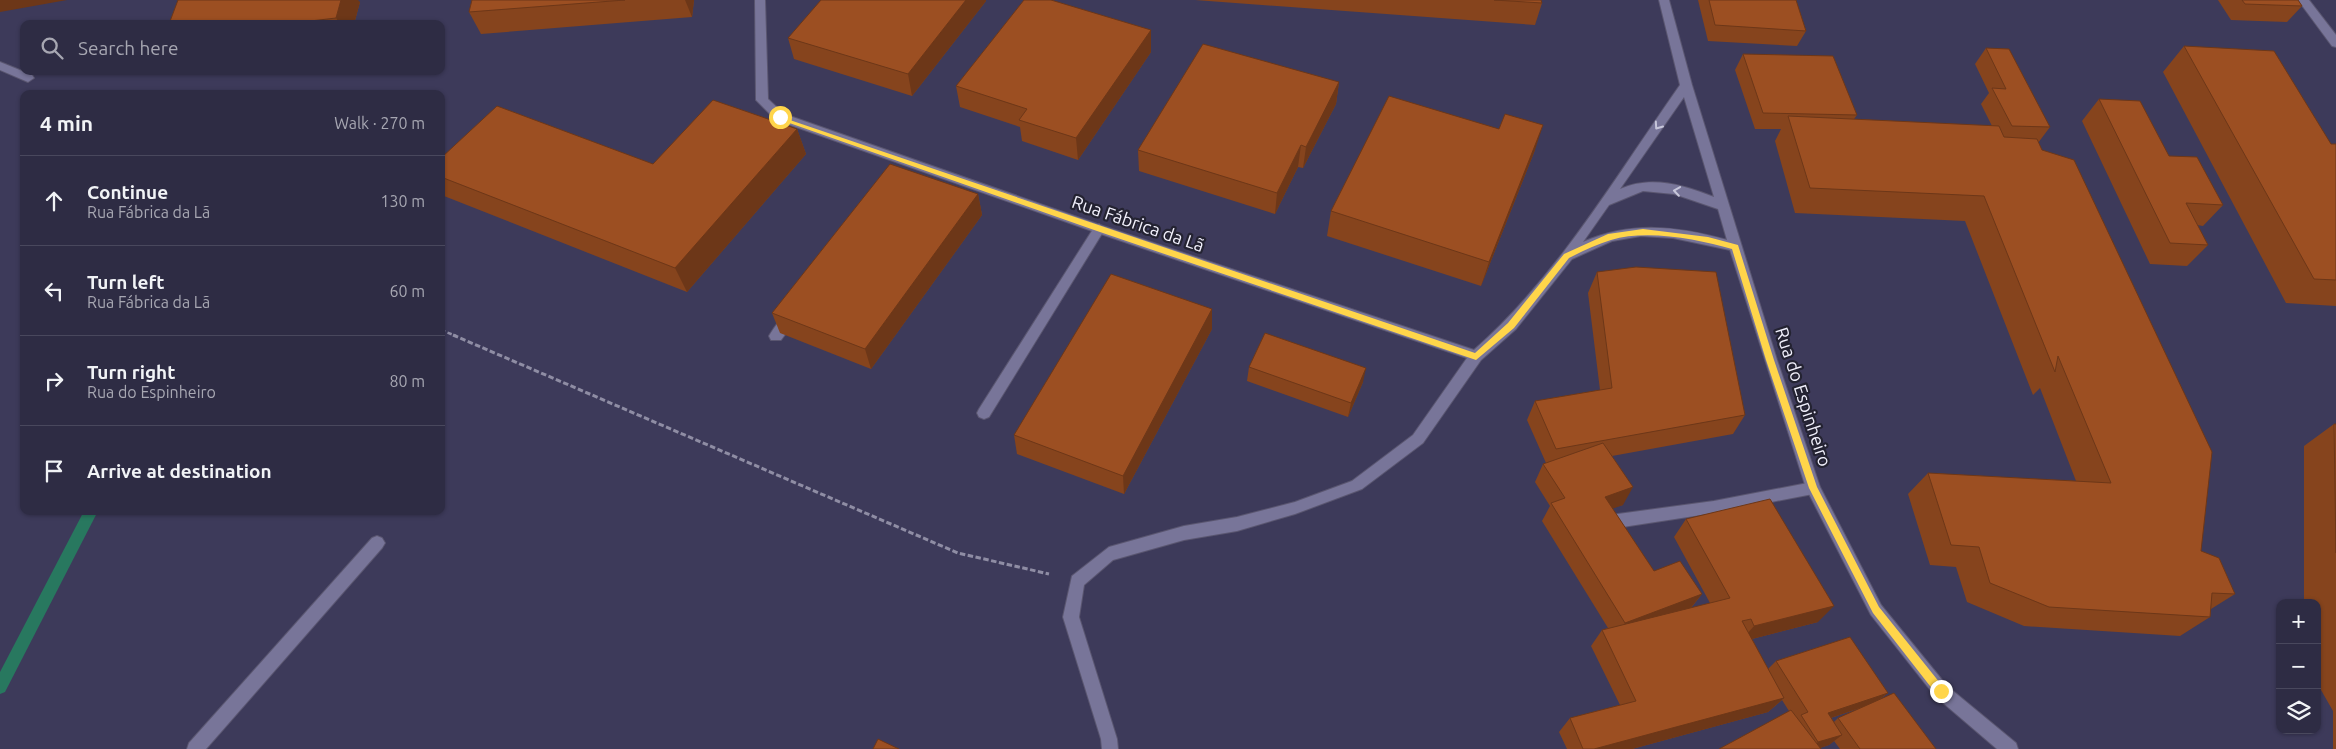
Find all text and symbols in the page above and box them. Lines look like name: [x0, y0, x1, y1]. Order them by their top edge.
search box: [20, 20, 445, 75]
icon: search: [38, 34, 66, 62]
text: Search here: [78, 37, 178, 59]
route start: [769, 106, 792, 129]
text: 4 min: [40, 111, 93, 135]
text: Walk · 270 m: [334, 114, 425, 132]
one-way arrow: [1655, 120, 1664, 129]
text: Continue: [87, 181, 168, 203]
one-way arrow: [1673, 186, 1682, 196]
icon: ahead: [40, 187, 68, 215]
street label: Rua Fábrica da Lã: [1070, 191, 1207, 255]
text: 130 m: [380, 192, 425, 210]
text: Rua Fábrica da Lã: [87, 203, 210, 221]
text: Turn left: [87, 271, 165, 293]
icon: left: [40, 277, 68, 305]
text: 60 m: [389, 282, 425, 300]
text: Rua Fábrica da Lã: [87, 293, 210, 311]
street label: Rua do Espinheiro: [1772, 325, 1836, 469]
text: Turn right: [87, 361, 175, 383]
icon: right: [40, 367, 68, 395]
text: 80 m: [389, 372, 425, 390]
text: Rua do Espinheiro: [87, 383, 216, 401]
icon: arrive: [40, 457, 68, 485]
text: Arrive at destination: [87, 460, 272, 482]
map controls: [2276, 599, 2321, 734]
button: +: [2276, 599, 2321, 644]
button: −: [2276, 644, 2321, 689]
route end: [1930, 680, 1953, 703]
button: layers: [2276, 689, 2321, 734]

